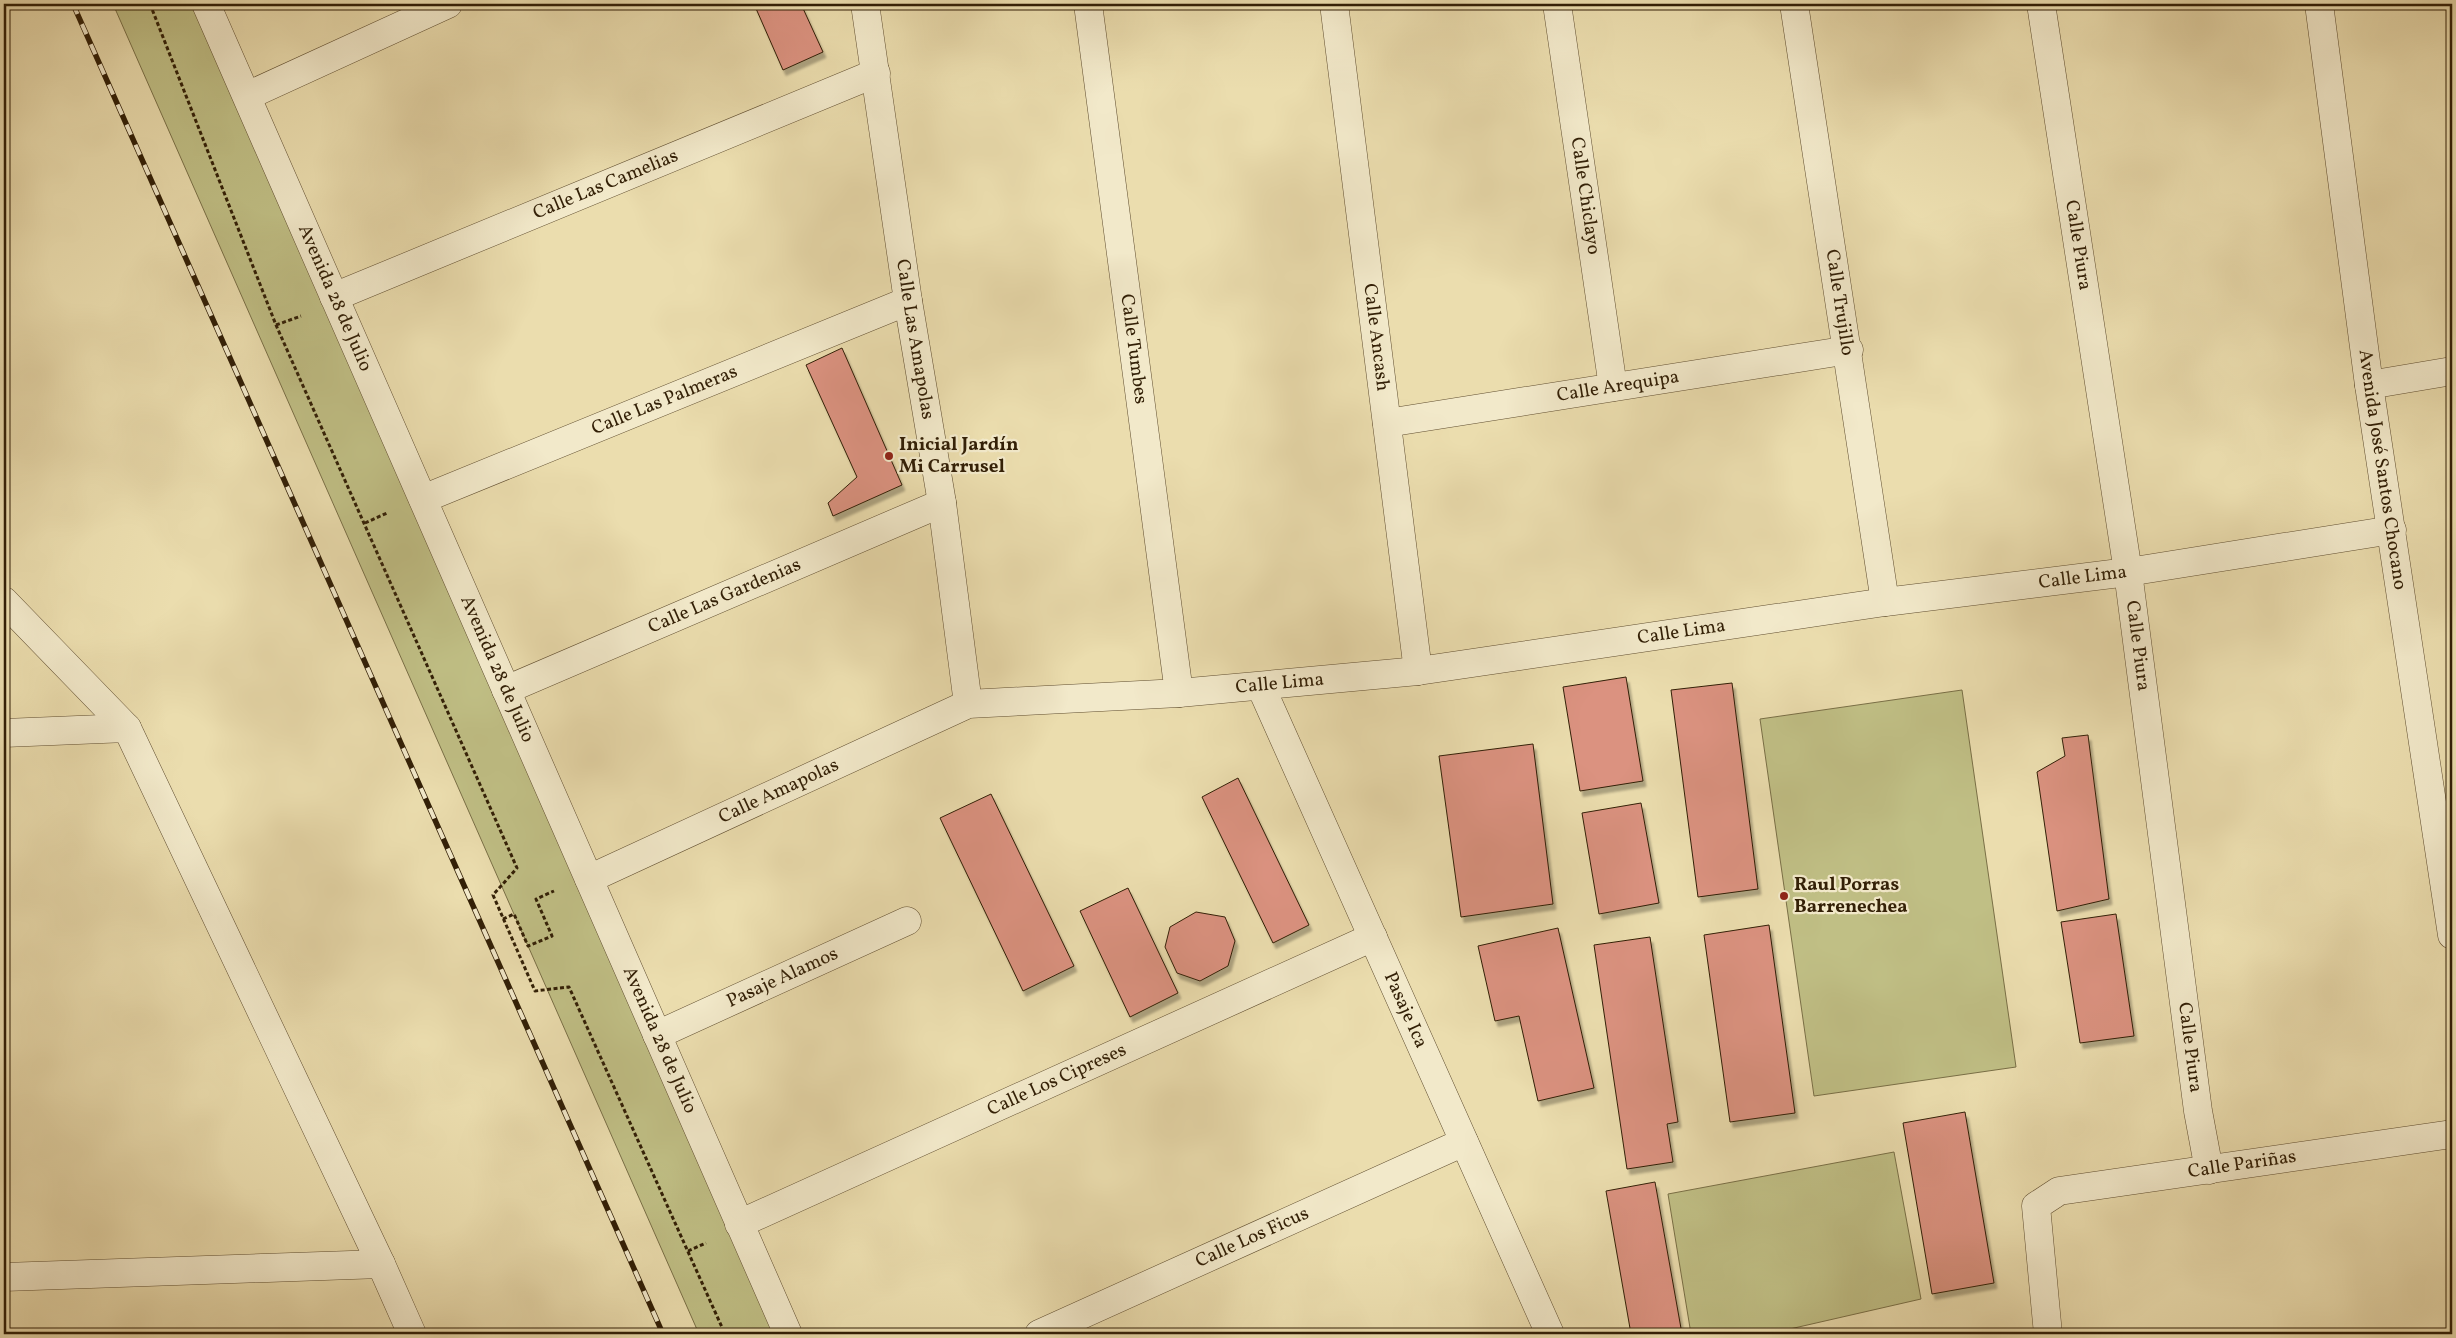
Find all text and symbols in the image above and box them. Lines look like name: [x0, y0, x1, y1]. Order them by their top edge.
street label: Calle Chiclayo: [1564, 135, 1606, 256]
street label: Calle Las Camelias: [529, 143, 682, 226]
street label: Calle Piura: [2058, 198, 2098, 292]
street label: Avenida 28 de Julio: [291, 221, 378, 376]
street label: Calle Trujillo: [1819, 248, 1860, 357]
street label: Calle Las Amapolas: [889, 257, 941, 421]
street label: Calle Ancash: [1356, 282, 1396, 393]
street label: Calle Tumbes: [1113, 292, 1154, 406]
street label: Avenida José Santos Chocano: [2351, 348, 2413, 592]
street label: Calle Las Palmeras: [588, 359, 742, 442]
street label: Calle Arequipa: [1555, 364, 1681, 409]
place label: Inicial Jardín Mi Carrusel: [899, 432, 1018, 480]
marker: Inicial Jardín Mi Carrusel: [883, 450, 895, 462]
street label: Calle Las Gardenias: [644, 552, 805, 640]
street label: Calle Lima: [2037, 559, 2128, 596]
street label: Avenida 28 de Julio: [453, 592, 541, 747]
street label: Calle Piura: [2119, 599, 2156, 693]
street label: Calle Lima: [1636, 613, 1727, 651]
street label: Calle Lima: [1234, 667, 1325, 701]
street label: Calle Amapolas: [714, 752, 843, 830]
place label: Raul Porras Barrenechea: [1794, 872, 1908, 920]
marker: Raul Porras Barrenechea: [1778, 890, 1790, 902]
street label: Pasaje Alamos: [723, 941, 843, 1014]
street label: Avenida 28 de Julio: [616, 963, 703, 1118]
street label: Pasaje Ica: [1377, 968, 1434, 1053]
street label: Calle Piura: [2171, 1001, 2208, 1094]
street label: Calle Los Cipreses: [983, 1037, 1131, 1123]
street label: Calle Pariñas: [2186, 1144, 2298, 1185]
street label: Calle Los Ficus: [1191, 1201, 1313, 1275]

